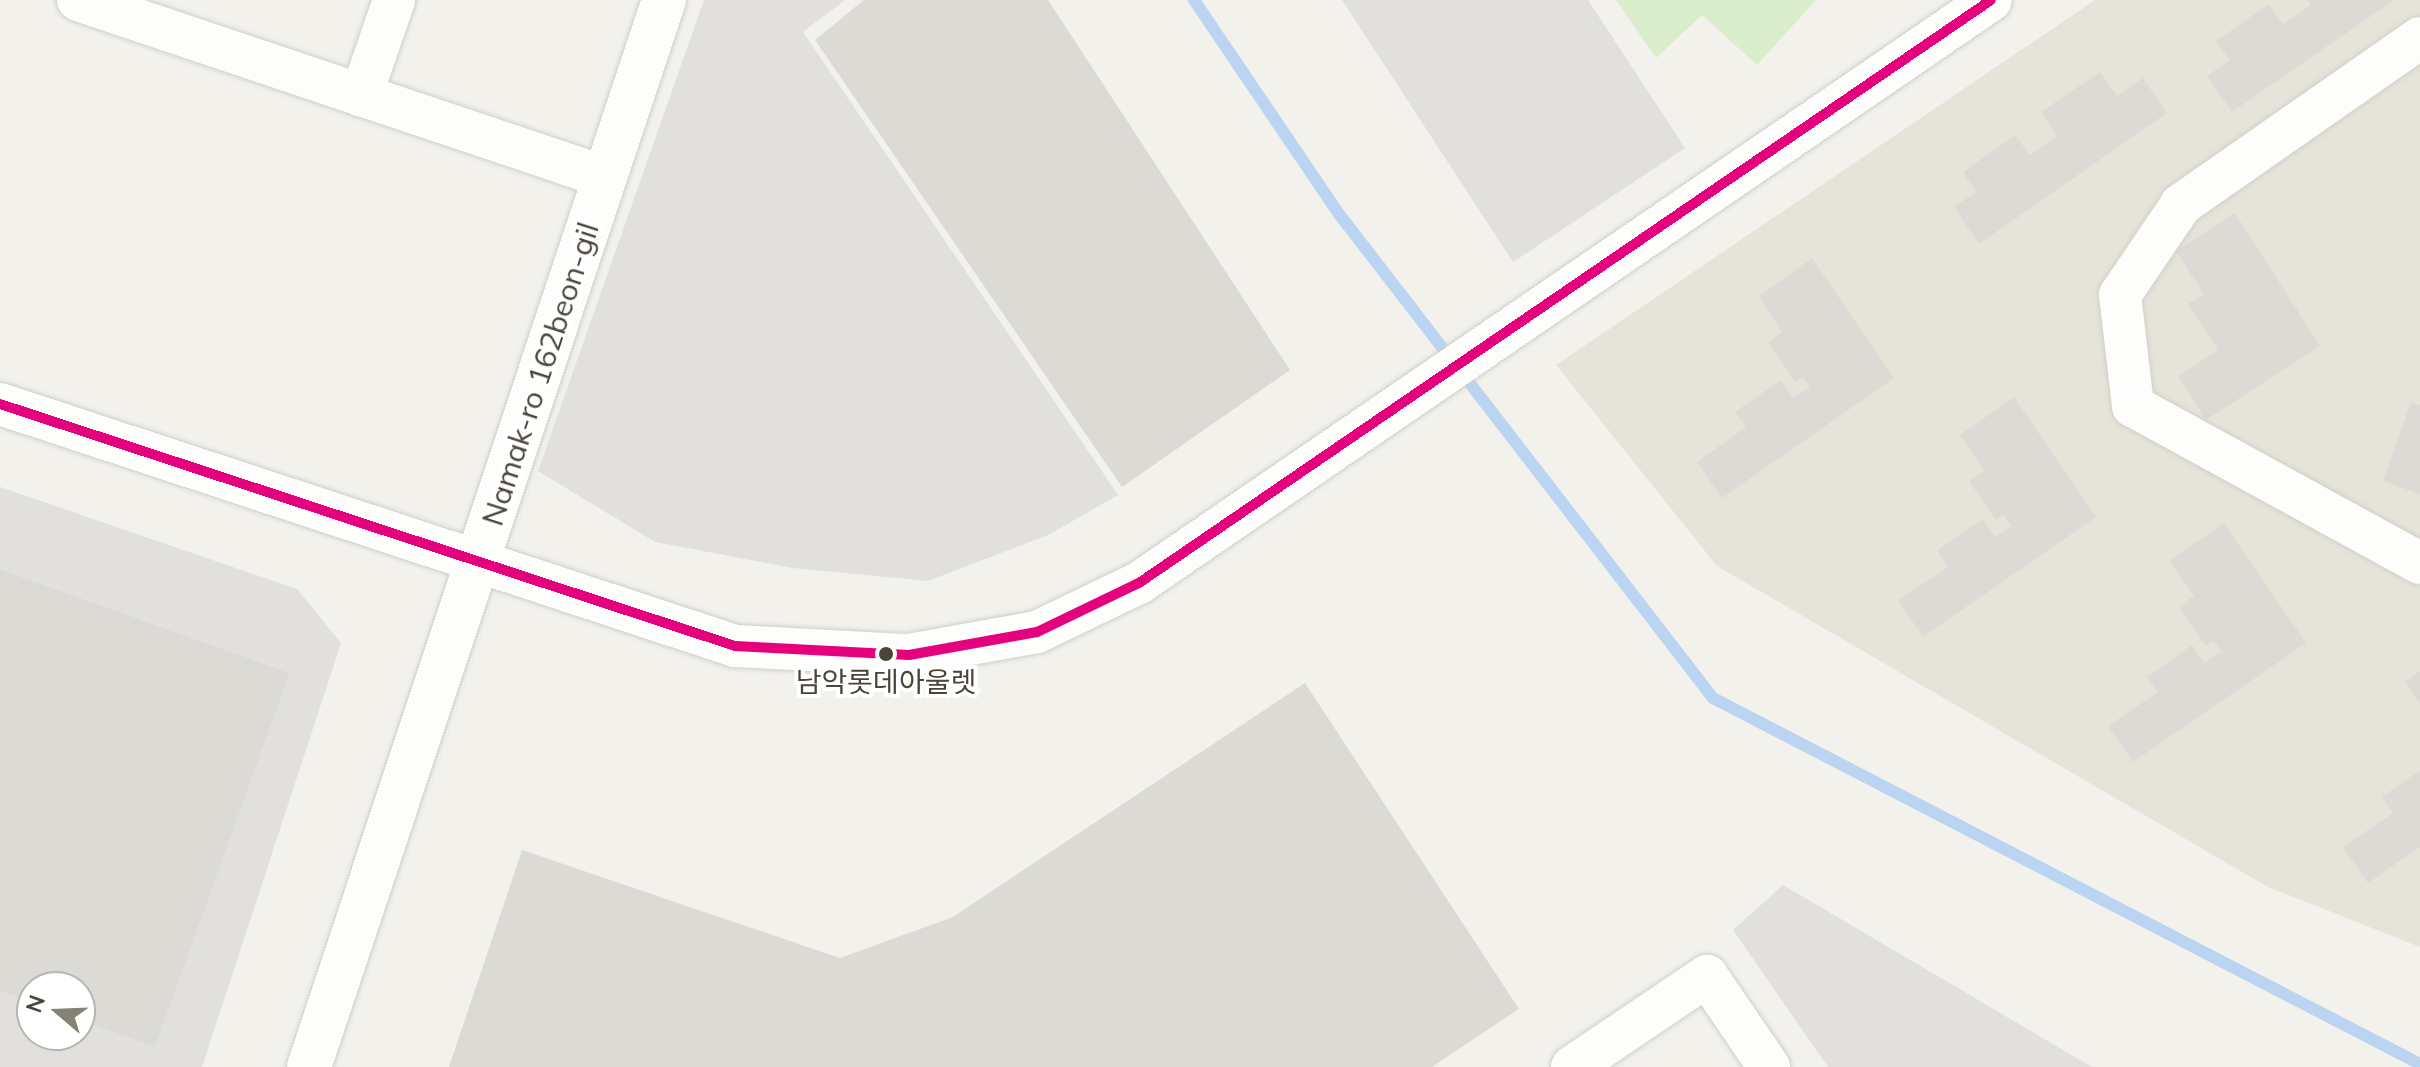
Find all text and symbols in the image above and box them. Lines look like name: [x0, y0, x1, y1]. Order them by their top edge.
street label: Namak-ro 162beon-gil: [474, 218, 606, 530]
marker: 남악롯데아울렛: [878, 646, 894, 662]
place label: 남악롯데아울렛: [796, 665, 976, 699]
north arrow: [16, 971, 96, 1051]
text: N: [19, 991, 51, 1016]

